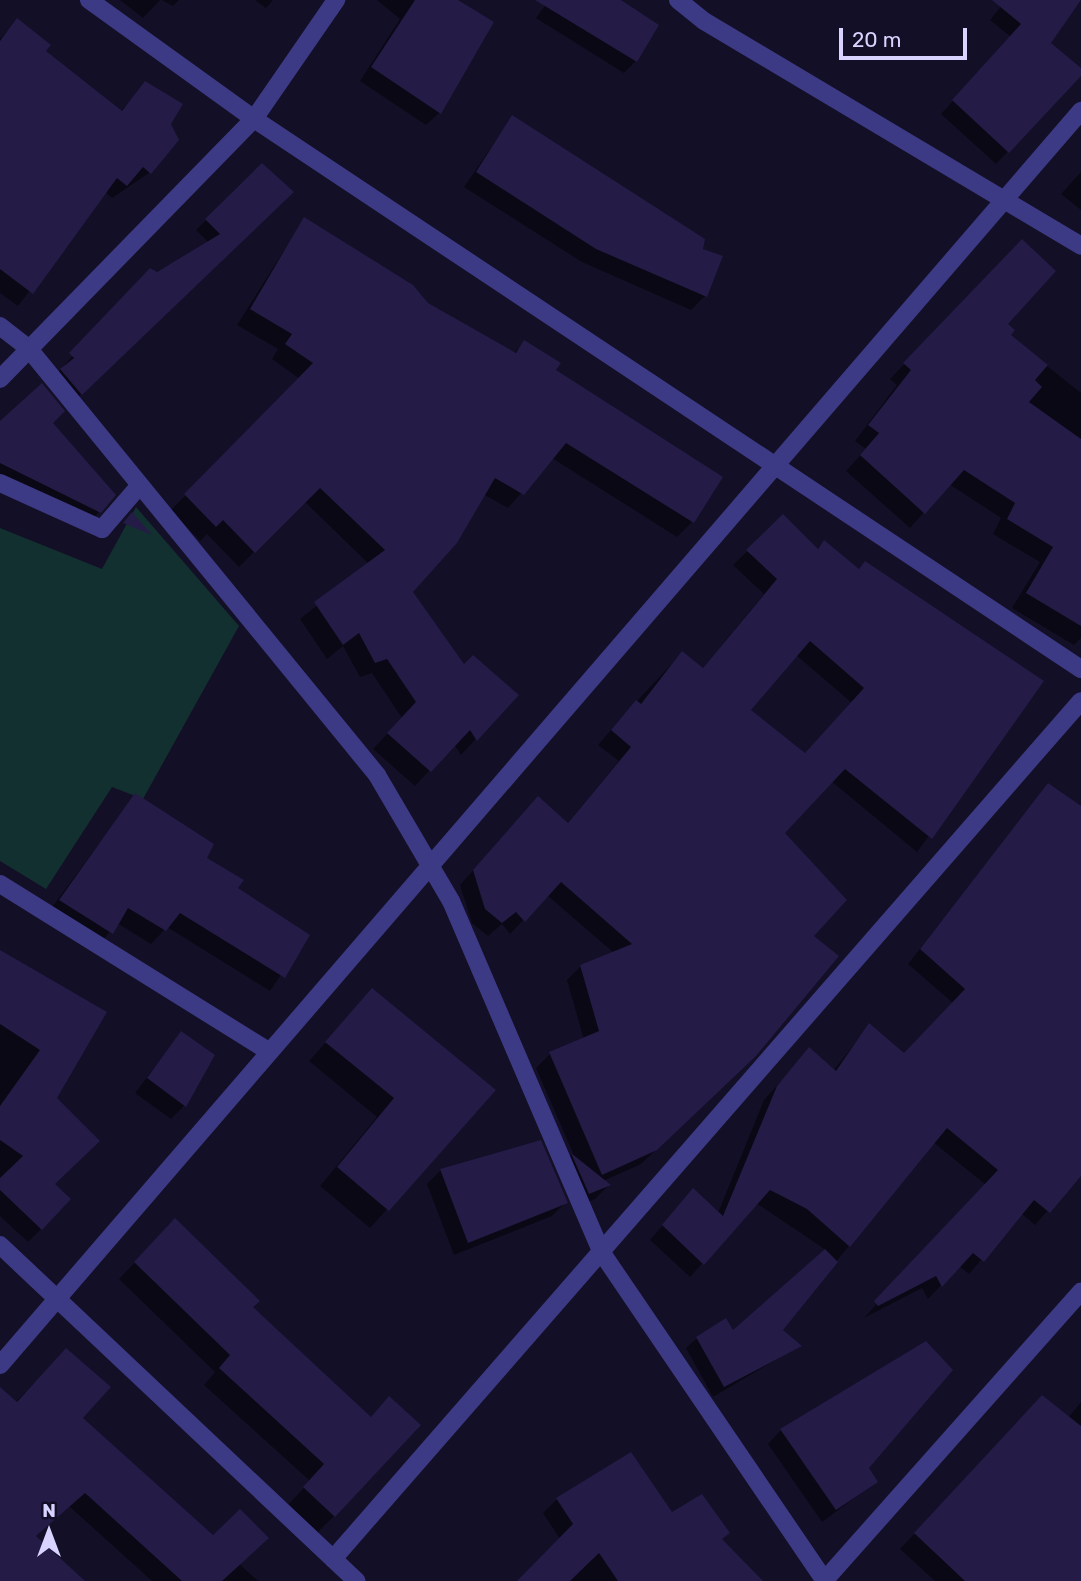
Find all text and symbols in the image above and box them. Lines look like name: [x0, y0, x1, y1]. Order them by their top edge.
scale bar: [843, 14, 971, 58]
text: 20 m: [852, 27, 901, 52]
north arrow: [14, 1497, 84, 1567]
text: N: [42, 1499, 56, 1522]

